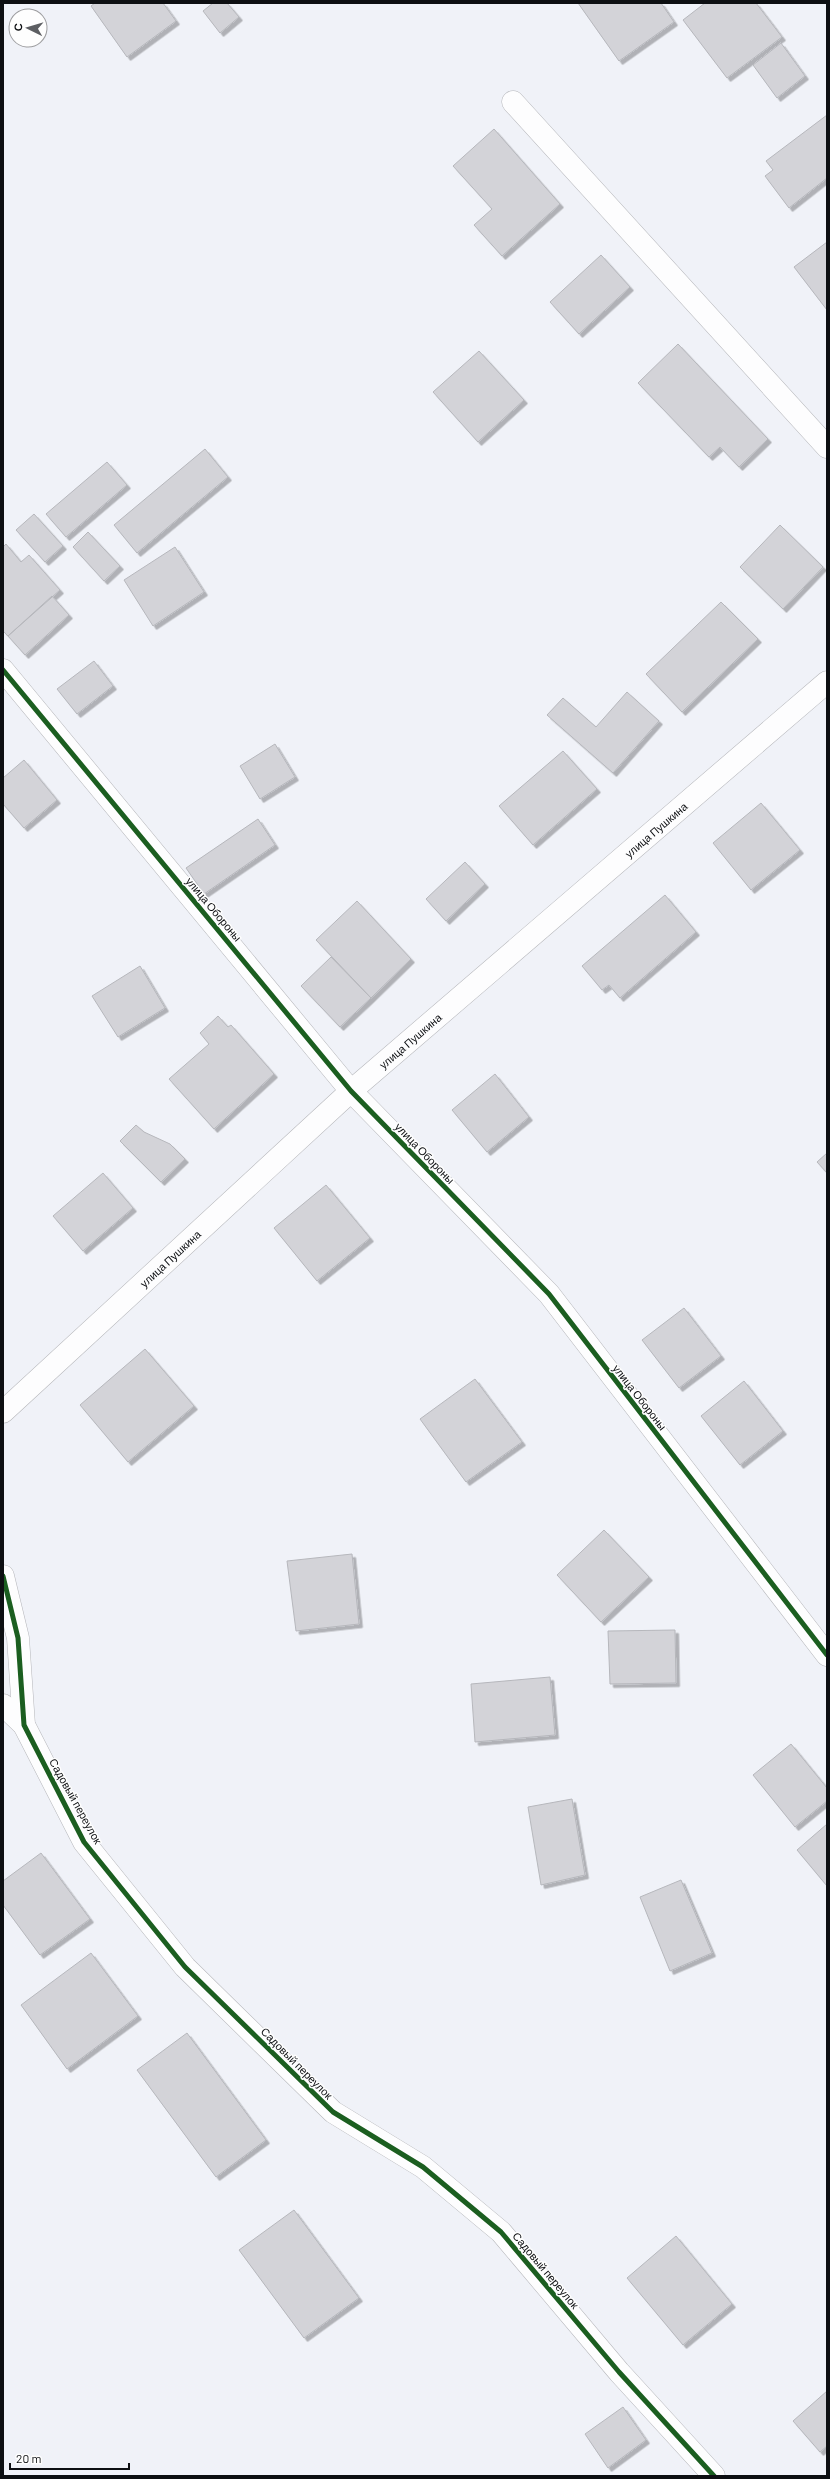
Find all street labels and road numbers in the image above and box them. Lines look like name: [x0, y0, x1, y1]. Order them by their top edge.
street label: улица Пушкина: [622, 798, 690, 860]
street label: улица Обороны: [183, 874, 245, 944]
street label: улица Пушкина: [376, 1010, 444, 1071]
street label: улица Обороны: [393, 1120, 457, 1186]
street label: улица Пушкина: [137, 1226, 204, 1289]
street label: улица Обороны: [610, 1362, 670, 1432]
street label: Садовый переулок: [47, 1756, 105, 1846]
street label: Садовый переулок: [259, 2025, 336, 2102]
street label: Садовый переулок: [510, 2229, 582, 2311]

